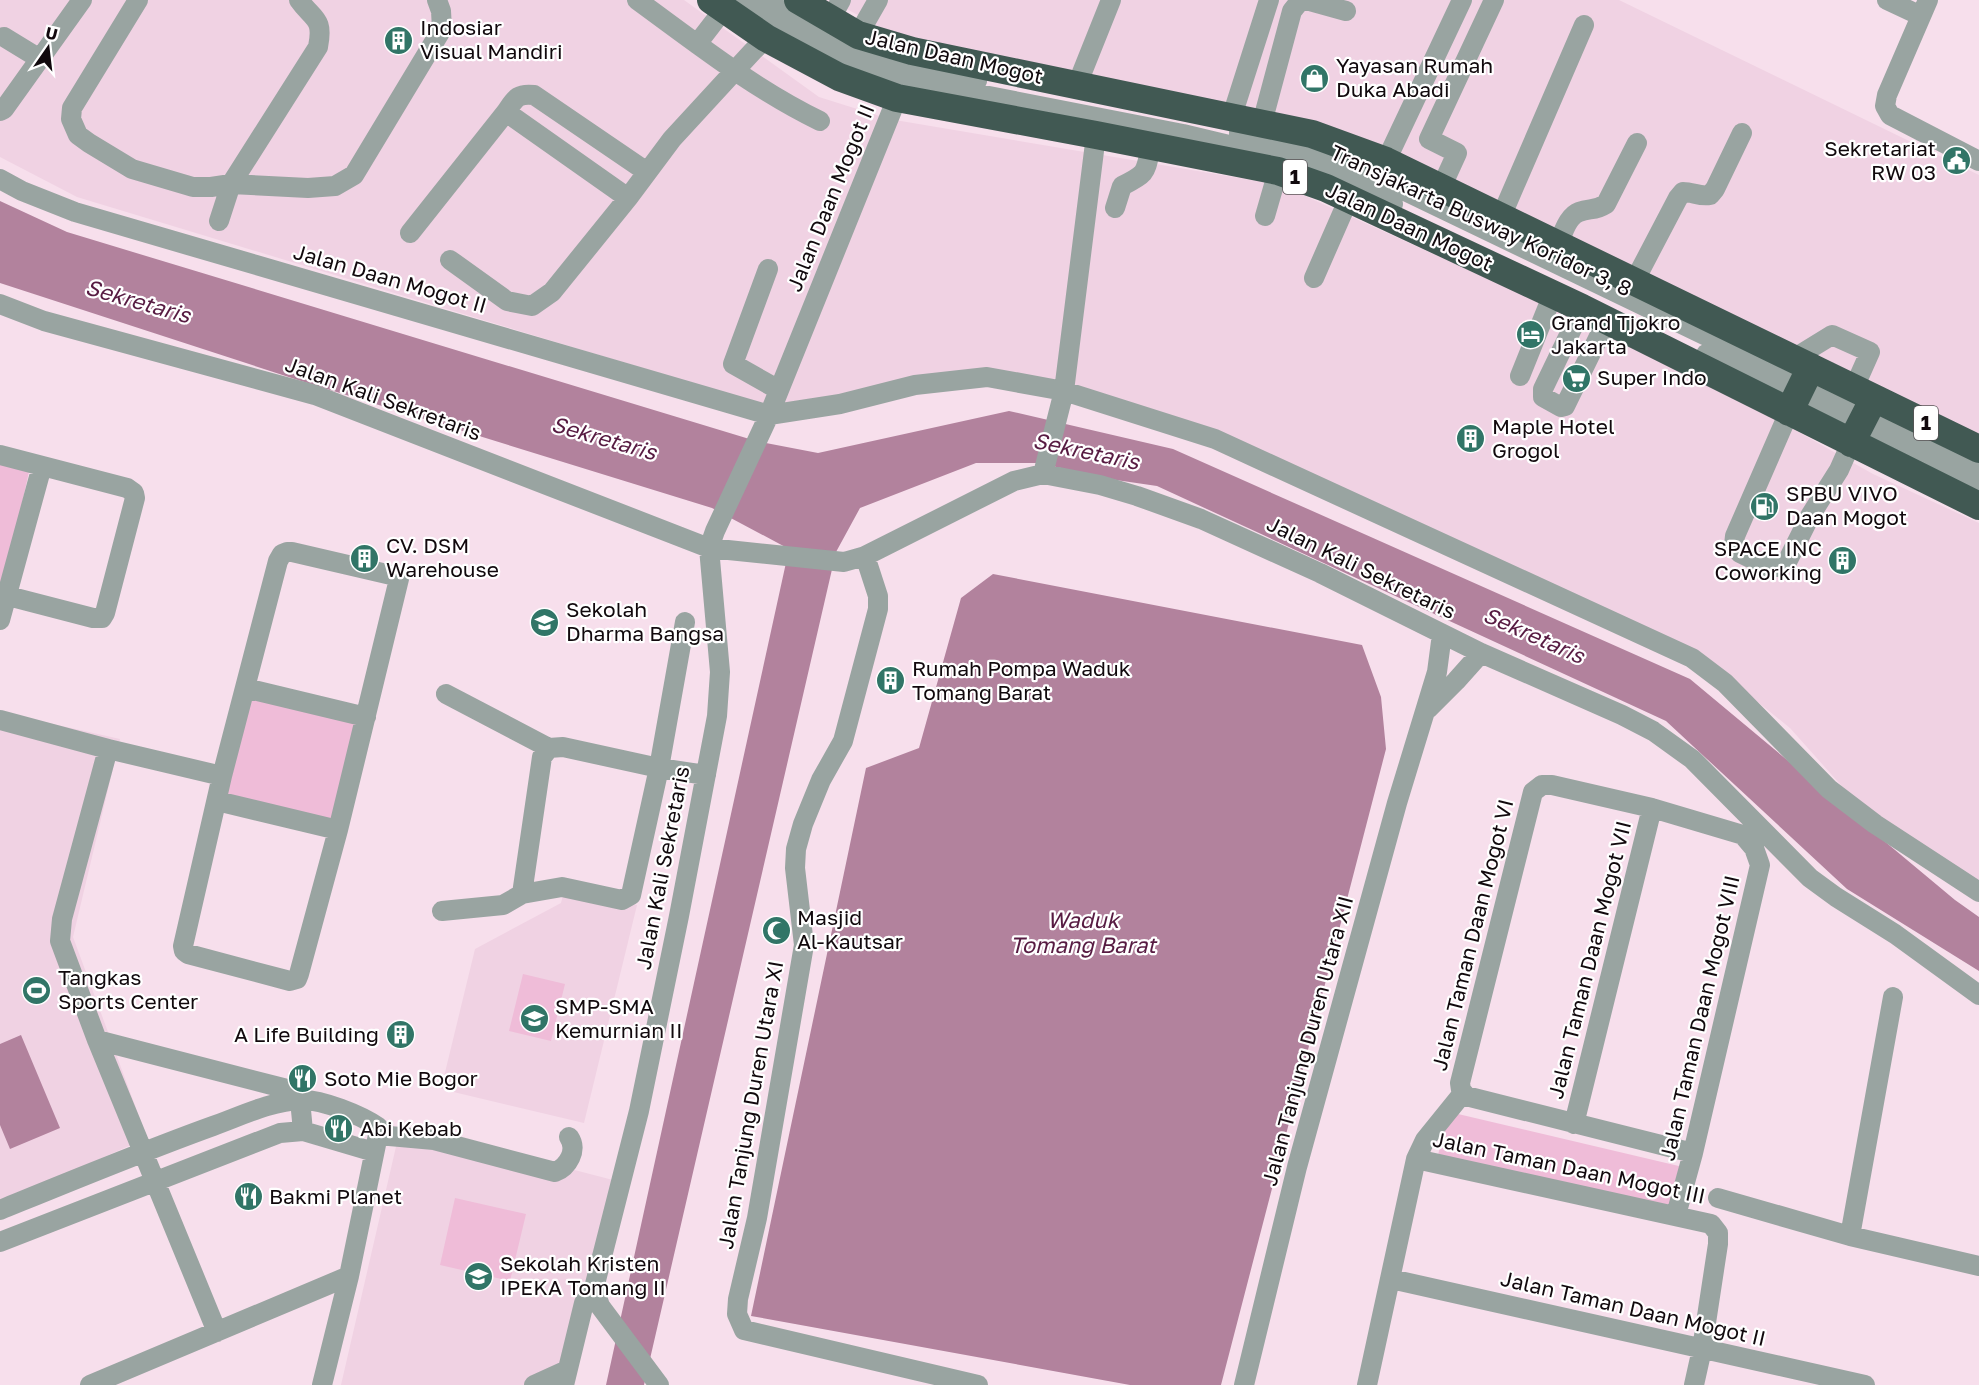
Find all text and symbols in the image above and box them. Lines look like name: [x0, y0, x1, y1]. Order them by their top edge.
place label: Indosiar Visual Mandiri: [420, 14, 563, 64]
north arrow: [18, 18, 78, 78]
text: U: [44, 22, 60, 45]
street label: Jalan Daan Mogot: [863, 23, 1046, 89]
building icon: Indosiar Visual Mandiri: [383, 24, 415, 56]
place label: Yayasan Rumah Duka Abadi: [1336, 52, 1493, 102]
shop icon: Yayasan Rumah Duka Abadi: [1299, 62, 1331, 94]
street label: Jalan Daan Mogot II: [781, 100, 880, 295]
place label: Sekretariat RW 03: [1824, 135, 1936, 185]
street label: Transjakarta Busway Koridor 3, 8: [1327, 139, 1636, 301]
public building icon: Sekretariat RW 03: [1941, 145, 1973, 177]
road number: 1: [1283, 160, 1307, 194]
street label: Jalan Daan Mogot: [1322, 176, 1497, 276]
street label: Jalan Daan Mogot II: [291, 238, 490, 318]
water label: Sekretaris: [83, 273, 195, 329]
place label: Grand Tjokro Jakarta: [1551, 309, 1680, 359]
hotel icon: Grand Tjokro Jakarta: [1514, 319, 1546, 351]
street label: Jalan Kali Sekretaris: [282, 350, 485, 446]
supermarket icon: Super Indo: [1560, 362, 1592, 394]
place label: Super Indo: [1597, 364, 1707, 390]
road number: 1: [1914, 406, 1938, 440]
water label: Sekretaris: [549, 410, 661, 466]
place label: Maple Hotel Grogol: [1492, 413, 1615, 463]
building icon: Maple Hotel Grogol: [1455, 423, 1487, 455]
water label: Sekretaris: [1031, 426, 1143, 475]
place label: SPBU VIVO Daan Mogot: [1786, 480, 1907, 530]
fuel station icon: SPBU VIVO Daan Mogot: [1749, 490, 1781, 522]
street label: Jalan Kali Sekretaris: [1263, 510, 1460, 624]
place label: CV. DSM Warehouse: [386, 532, 499, 582]
place label: SPACE INC Coworking: [1714, 535, 1822, 585]
building icon: CV. DSM Warehouse: [349, 542, 381, 574]
building icon: SPACE INC Coworking: [1827, 545, 1859, 577]
place label: Sekolah Dharma Bangsa: [566, 596, 724, 646]
water label: Sekretaris: [1479, 600, 1590, 669]
school or university icon: Sekolah Dharma Bangsa: [529, 606, 561, 638]
place label: Rumah Pompa Waduk Tomang Barat: [912, 655, 1131, 705]
building icon: Rumah Pompa Waduk Tomang Barat: [875, 665, 907, 697]
street label: Jalan Kali Sekretaris: [630, 764, 695, 972]
street label: Jalan Taman Daan Mogot VI: [1426, 796, 1518, 1073]
street label: Jalan Taman Daan Mogot VII: [1542, 818, 1636, 1101]
street label: Jalan Taman Daan Mogot VIII: [1653, 873, 1745, 1163]
street label: Jalan Tanjung Duren Utara XII: [1256, 893, 1358, 1189]
place label: Masjid Al-Kautsar: [797, 904, 903, 954]
water label: Waduk Tomang Barat: [1010, 906, 1158, 958]
mosque icon: Masjid Al-Kautsar: [760, 914, 792, 946]
street label: Jalan Tanjung Duren Utara XI: [712, 959, 788, 1251]
place label: Tangkas Sports Center: [58, 964, 198, 1014]
sports icon: Tangkas Sports Center: [21, 974, 53, 1006]
place label: SMP-SMA Kemurnian II: [555, 993, 683, 1043]
school or university icon: SMP-SMA Kemurnian II: [518, 1003, 550, 1035]
building icon: A Life Building: [384, 1019, 416, 1051]
place label: A Life Building: [234, 1021, 379, 1047]
restaurant icon: Soto Mie Bogor: [287, 1063, 319, 1095]
place label: Soto Mie Bogor: [324, 1065, 478, 1091]
restaurant icon: Abi Kebab: [323, 1113, 355, 1145]
place label: Abi Kebab: [360, 1115, 462, 1141]
street label: Jalan Taman Daan Mogot III: [1430, 1125, 1708, 1209]
restaurant icon: Bakmi Planet: [232, 1181, 264, 1213]
place label: Bakmi Planet: [269, 1183, 402, 1209]
place label: Sekolah Kristen IPEKA Tomang II: [500, 1250, 666, 1300]
school or university icon: Sekolah Kristen IPEKA Tomang II: [463, 1260, 495, 1292]
street label: Jalan Taman Daan Mogot II: [1498, 1265, 1768, 1351]

